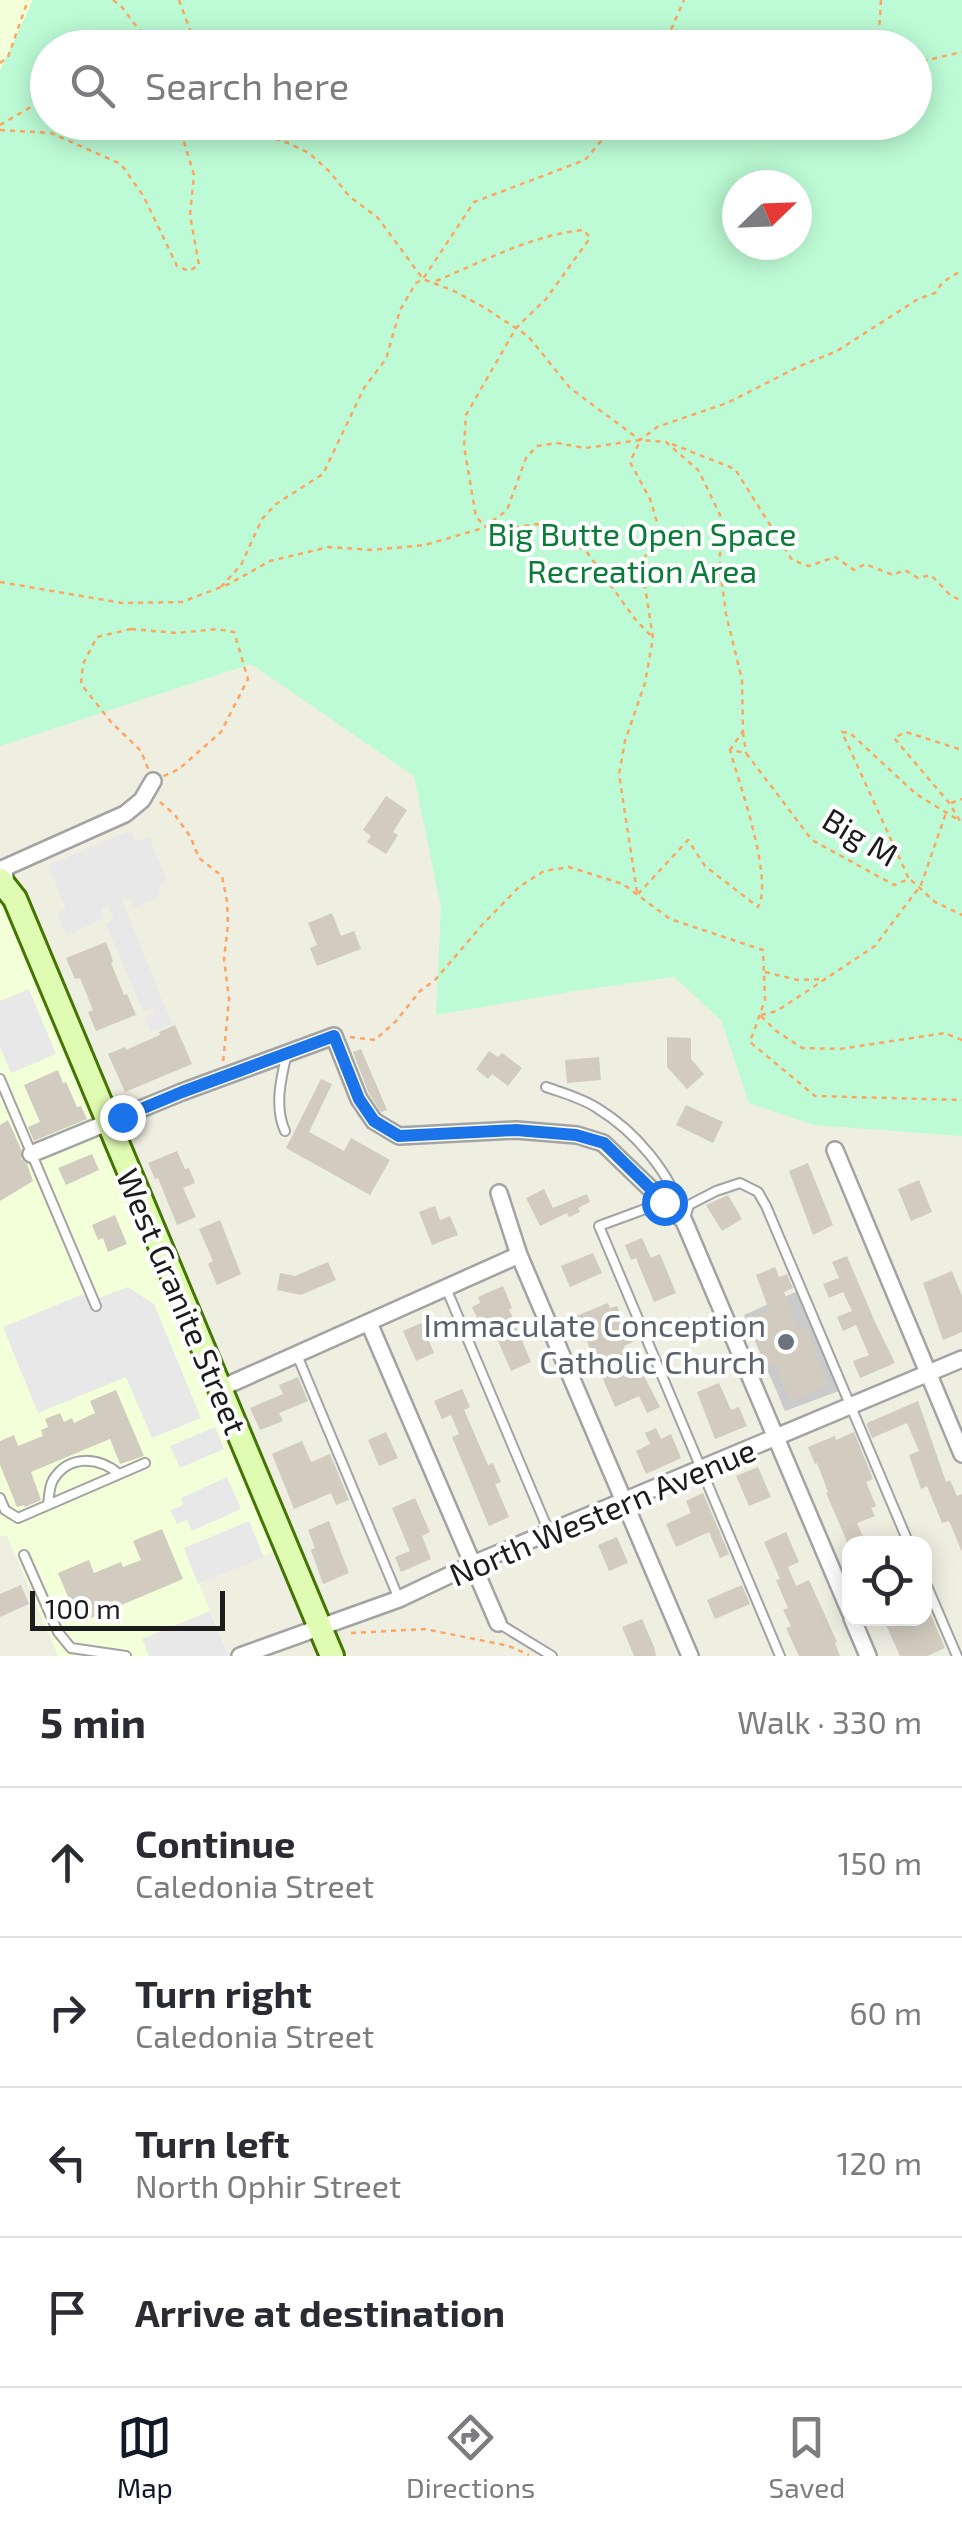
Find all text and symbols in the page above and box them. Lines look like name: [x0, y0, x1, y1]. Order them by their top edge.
search box: [30, 30, 932, 140]
icon: search: [65, 58, 120, 113]
text: Search here: [145, 62, 349, 108]
north arrow: [722, 170, 812, 260]
park label: Big Butte Open Space Recreation Area: [487, 514, 797, 589]
street label: Big M: [817, 799, 905, 873]
route end: [100, 1095, 146, 1141]
street label: West Granite Street: [110, 1162, 256, 1440]
route start: [642, 1180, 688, 1226]
place label: Immaculate Conception Catholic Church: [424, 1305, 766, 1380]
marker: Immaculate Conception Catholic Church: [775, 1331, 797, 1353]
street label: North Western Avenue: [443, 1429, 761, 1593]
map controls: [842, 1536, 932, 1626]
button: locate: [842, 1536, 932, 1626]
scale bar: [30, 1586, 225, 1630]
text: 100 m: [45, 1591, 121, 1625]
text: 5 min: [40, 1696, 146, 1746]
text: Walk · 330 m: [737, 1702, 922, 1740]
text: Continue: [135, 1820, 295, 1866]
icon: ahead: [40, 1835, 95, 1890]
text: 150 m: [838, 1843, 922, 1881]
text: Caledonia Street: [135, 1866, 374, 1904]
text: Turn right: [135, 1970, 312, 2016]
icon: right: [40, 1985, 95, 2040]
text: 60 m: [849, 1993, 922, 2031]
text: Caledonia Street: [135, 2016, 374, 2054]
text: Turn left: [135, 2120, 290, 2166]
icon: left: [40, 2135, 95, 2190]
text: 120 m: [837, 2143, 922, 2181]
text: North Ophir Street: [135, 2166, 401, 2204]
icon: arrive: [40, 2285, 95, 2340]
text: Arrive at destination: [135, 2289, 505, 2335]
tab: Map: [117, 2410, 173, 2504]
tab: Directions: [406, 2410, 535, 2504]
tab: Saved: [769, 2410, 845, 2504]

